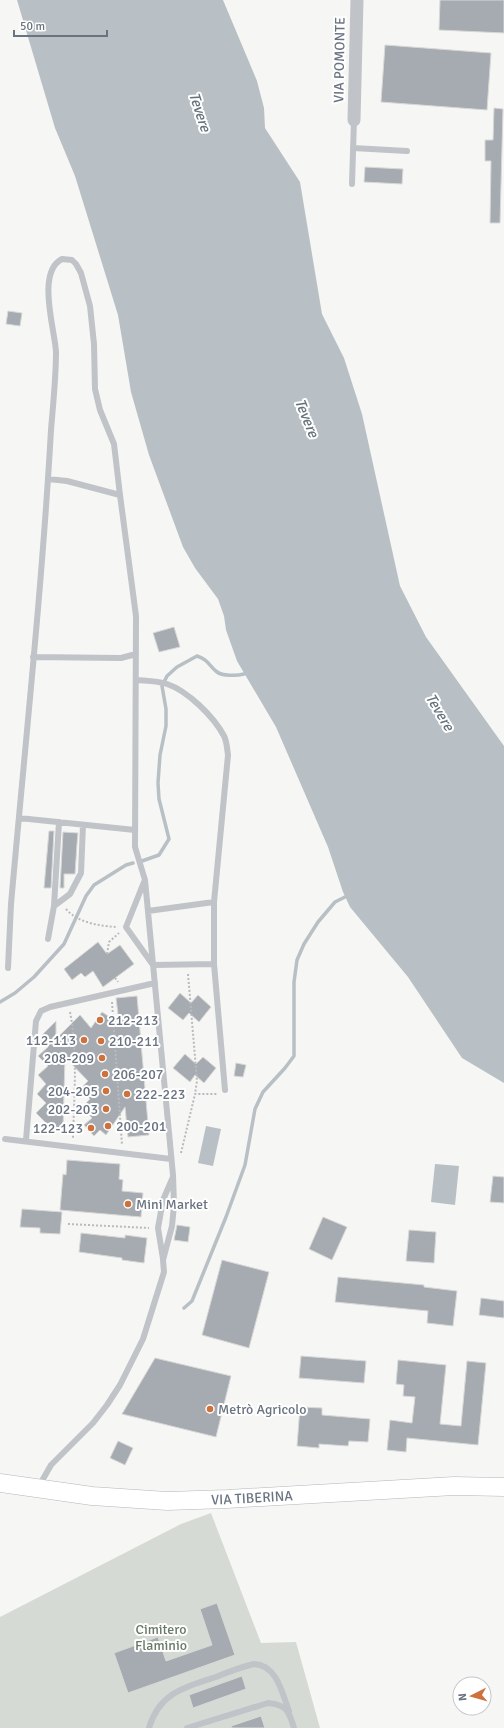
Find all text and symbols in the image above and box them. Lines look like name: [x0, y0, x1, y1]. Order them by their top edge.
scale bar: [14, 12, 107, 38]
street label: VIA POMONTE: [330, 17, 349, 103]
text: 50 m: [20, 19, 45, 34]
water label: Tevere: [185, 90, 215, 135]
water label: Tevere: [291, 396, 323, 441]
water label: Tevere: [422, 690, 459, 735]
place label: 212-213: [108, 1012, 158, 1029]
marker: 212-213: [95, 1015, 105, 1025]
place label: 112-113: [26, 1032, 76, 1049]
place label: 210-211: [109, 1033, 159, 1050]
marker: 112-113: [79, 1035, 89, 1045]
marker: 210-211: [96, 1036, 106, 1046]
place label: 208-209: [44, 1050, 94, 1067]
marker: 208-209: [97, 1053, 107, 1063]
place label: 206-207: [113, 1066, 163, 1083]
marker: 206-207: [100, 1069, 110, 1079]
place label: 204-205: [48, 1083, 98, 1100]
marker: 204-205: [101, 1086, 111, 1096]
place label: 222-223: [135, 1086, 185, 1103]
marker: 222-223: [122, 1089, 132, 1099]
place label: 202-203: [48, 1101, 98, 1118]
marker: 202-203: [101, 1104, 111, 1114]
place label: 200-201: [116, 1118, 166, 1135]
place label: 122-123: [33, 1120, 83, 1137]
marker: 200-201: [103, 1121, 113, 1131]
marker: 122-123: [86, 1123, 96, 1133]
place label: Mini Market: [136, 1196, 208, 1213]
marker: Mini Market: [123, 1199, 133, 1209]
place label: Metrò Agricolo: [218, 1401, 307, 1418]
marker: Metrò Agricolo: [205, 1404, 215, 1414]
street label: VIA TIBERINA: [211, 1487, 294, 1509]
park label: Cimitero Flaminio: [135, 1621, 187, 1654]
north arrow: [452, 1676, 492, 1716]
text: N: [456, 1693, 469, 1701]

